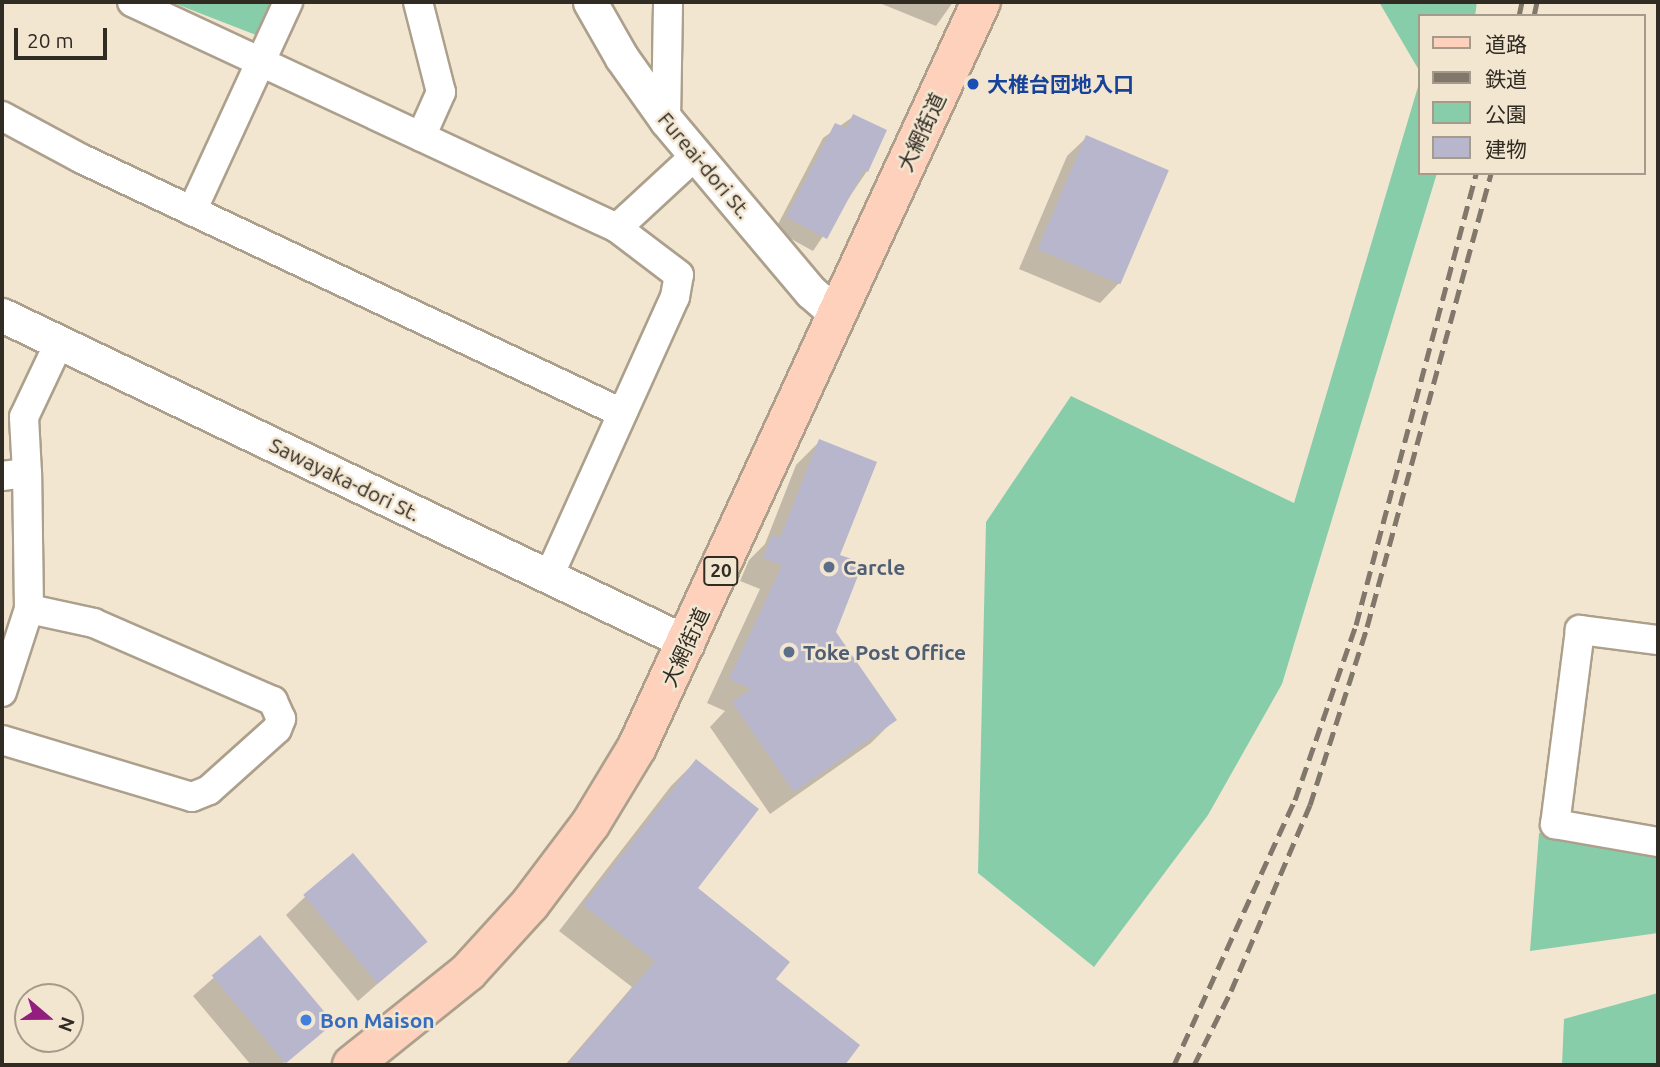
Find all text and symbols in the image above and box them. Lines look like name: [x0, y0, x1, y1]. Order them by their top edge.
scale bar: [18, 14, 110, 58]
legend: [1418, 14, 1646, 175]
text: 20 m: [27, 28, 74, 52]
text: 道路: [1485, 32, 1527, 56]
text: 鉄道: [1485, 67, 1527, 91]
place label: 大椎台団地入口: [987, 71, 1134, 97]
marker: 大椎台団地入口: [965, 76, 981, 92]
street label: 大網街道: [892, 89, 950, 175]
text: 公園: [1485, 102, 1527, 126]
street label: Fureai-dori St.: [653, 107, 757, 223]
text: 建物: [1485, 137, 1527, 161]
street label: Sawayaka-dori St.: [266, 432, 424, 526]
place label: Carcle: [843, 554, 905, 580]
road number: 20: [702, 556, 740, 586]
marker: Carcle: [821, 559, 837, 575]
street label: 大網街道: [656, 604, 714, 690]
place label: Toke Post Office: [803, 639, 966, 665]
marker: Toke Post Office: [781, 644, 797, 660]
north arrow: [14, 983, 84, 1053]
place label: Bon Maison: [320, 1007, 435, 1033]
marker: Bon Maison: [298, 1012, 314, 1028]
text: N: [54, 1014, 80, 1035]

